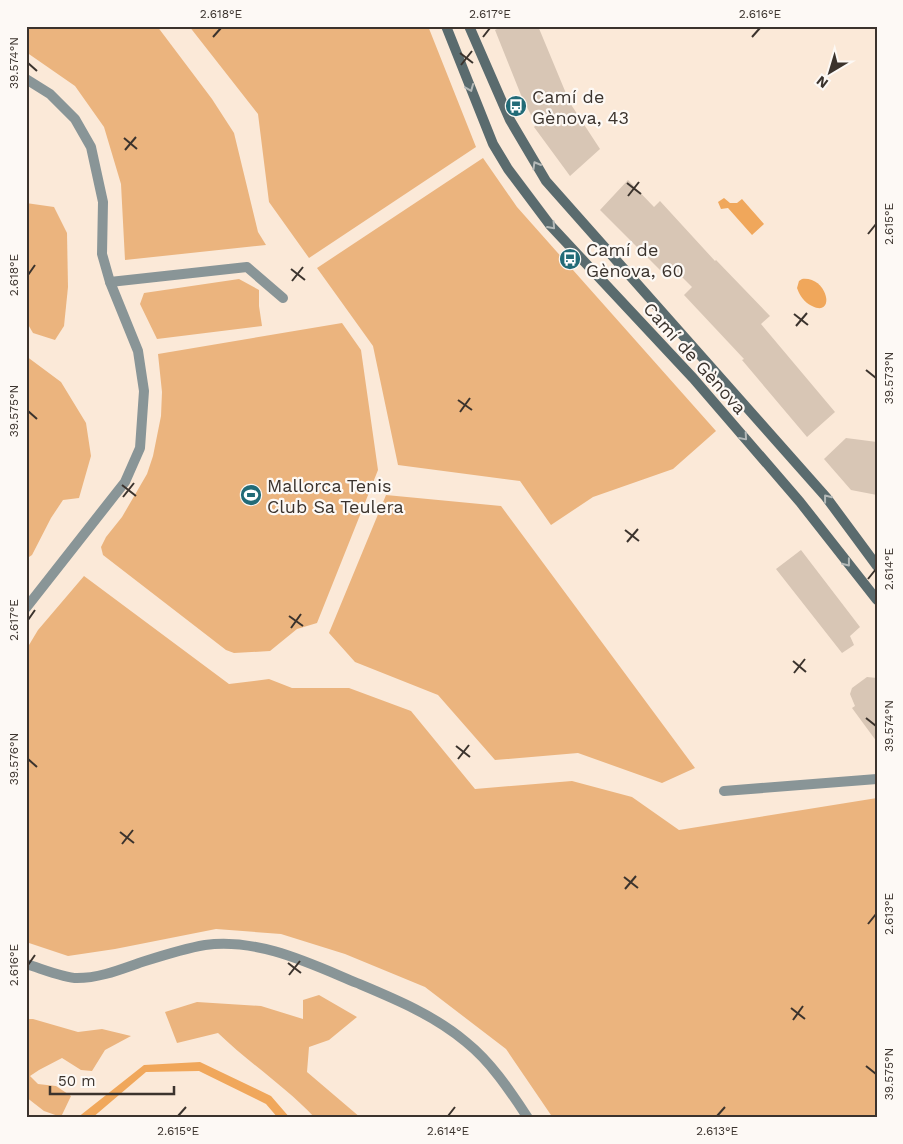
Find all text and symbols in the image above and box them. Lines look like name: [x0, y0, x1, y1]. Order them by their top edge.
text: 2.618°E: [200, 7, 243, 21]
text: 2.617°E: [469, 7, 511, 21]
text: 2.616°E: [739, 7, 782, 21]
text: 39.574°N: [7, 37, 21, 89]
north arrow: [806, 48, 856, 98]
text: N: [813, 73, 831, 92]
one-way arrow: [464, 83, 474, 92]
place label: Camí de Gènova, 43: [532, 86, 629, 128]
bus stop icon: Camí de Gènova, 43: [504, 94, 528, 118]
one-way arrow: [533, 162, 543, 171]
text: 2.615°E: [882, 203, 896, 245]
one-way arrow: [547, 221, 556, 230]
place label: Camí de Gènova, 60: [586, 239, 684, 281]
bus stop icon: Camí de Gènova, 60: [558, 247, 582, 271]
text: 2.618°E: [7, 253, 21, 296]
street label: Camí de Gènova: [639, 298, 751, 418]
text: 39.573°N: [882, 352, 896, 404]
text: 39.575°N: [7, 385, 21, 437]
one-way arrow: [738, 432, 747, 441]
place label: Mallorca Tenis Club Sa Teulera: [267, 475, 404, 517]
sports icon: Mallorca Tenis Club Sa Teulera: [239, 483, 263, 507]
one-way arrow: [824, 495, 833, 504]
text: 2.614°E: [882, 547, 896, 590]
one-way arrow: [842, 557, 850, 566]
text: 2.617°E: [7, 599, 21, 641]
text: 39.574°N: [882, 700, 896, 752]
text: 39.576°N: [7, 733, 21, 785]
text: 2.613°E: [882, 893, 896, 935]
text: 2.616°E: [7, 943, 21, 986]
text: 39.575°N: [882, 1048, 896, 1100]
scale bar: [50, 1064, 174, 1096]
text: 50 m: [58, 1072, 95, 1090]
text: 2.615°E: [157, 1124, 199, 1138]
text: 2.614°E: [427, 1124, 470, 1138]
text: 2.613°E: [696, 1124, 738, 1138]

